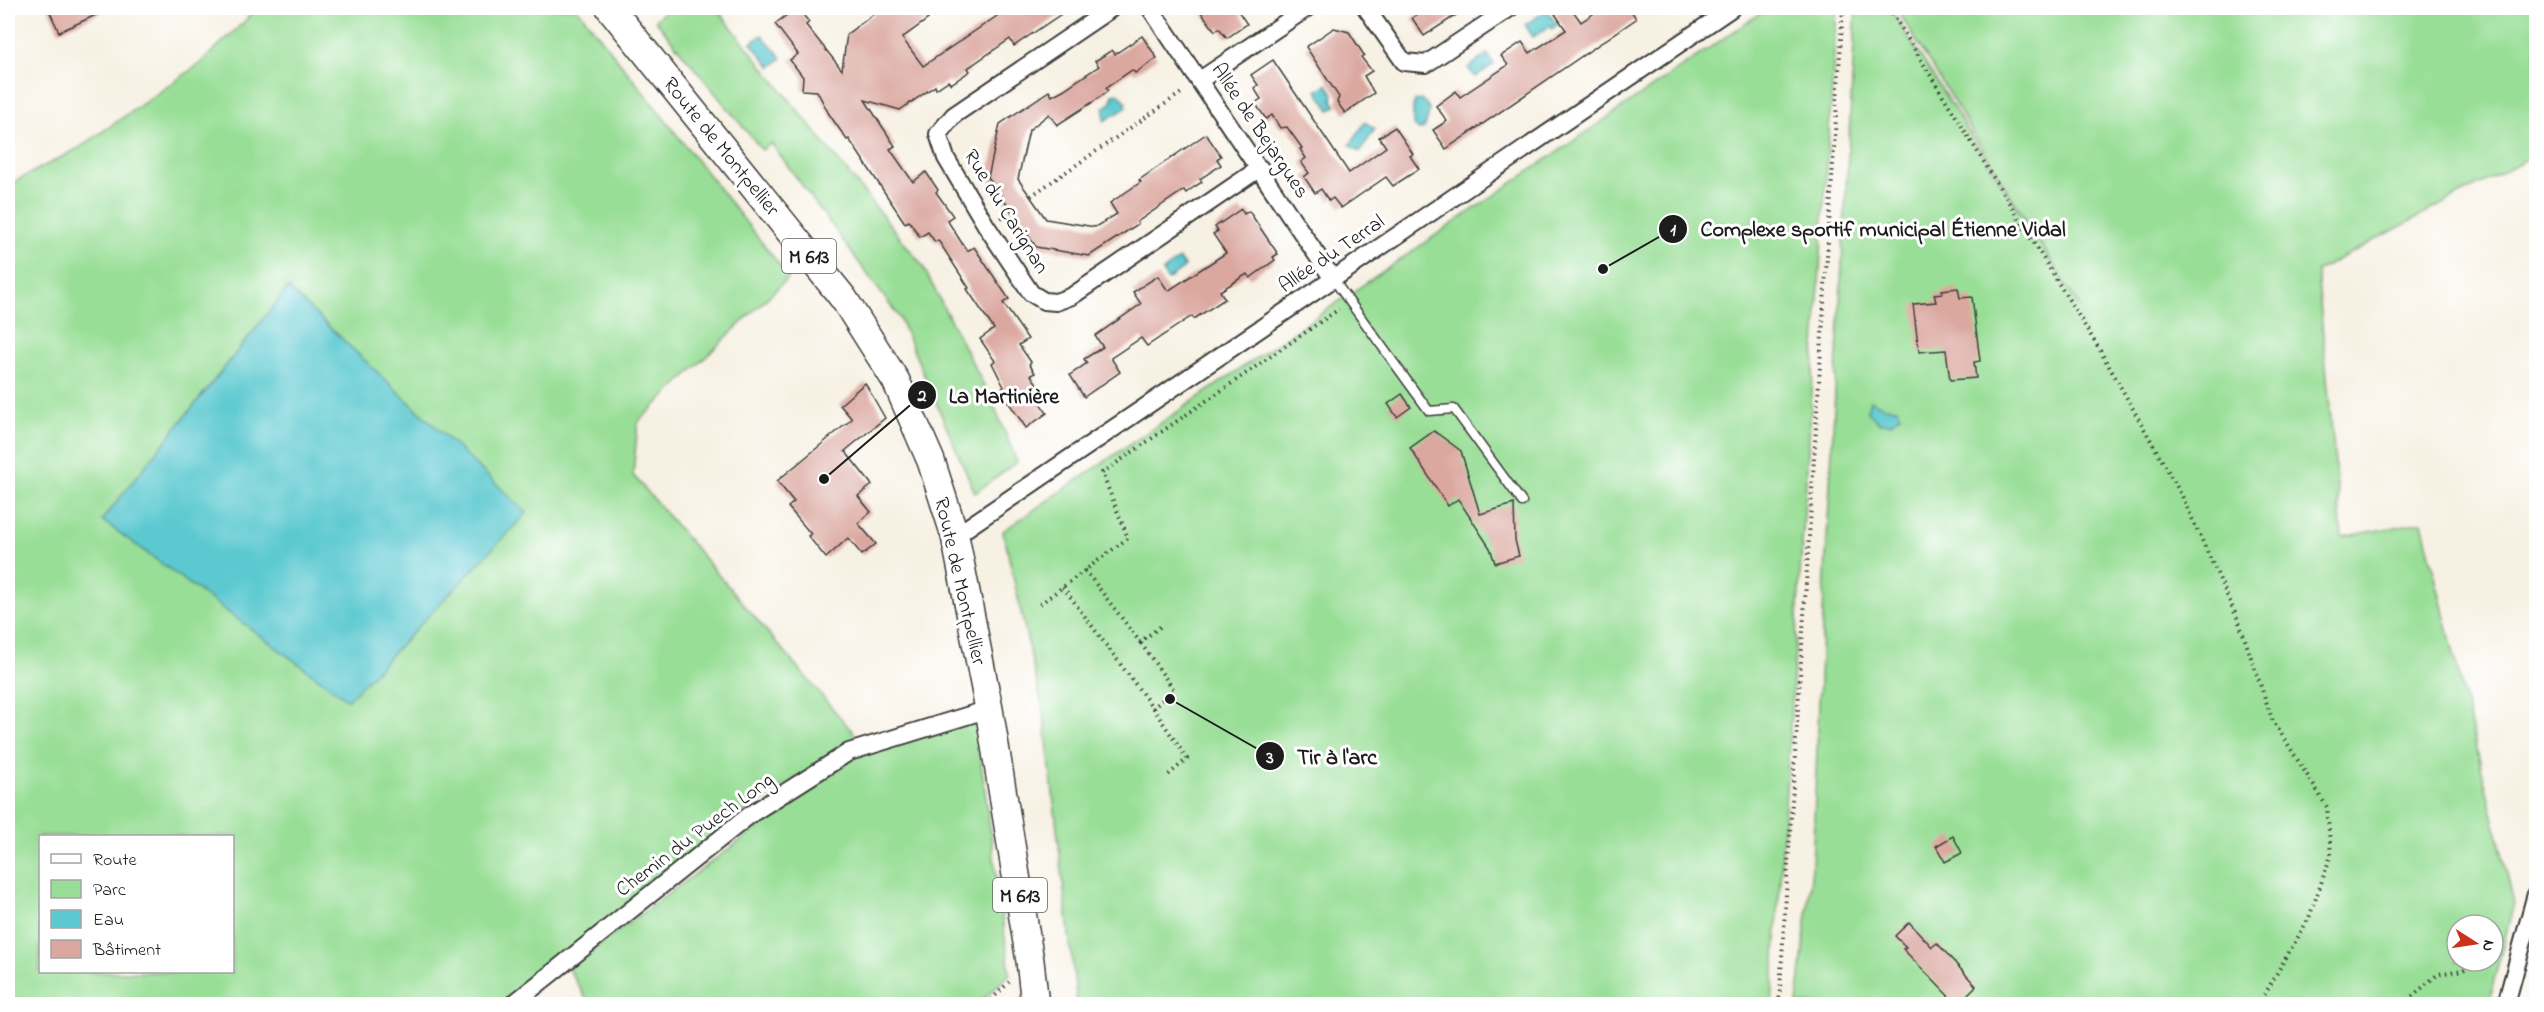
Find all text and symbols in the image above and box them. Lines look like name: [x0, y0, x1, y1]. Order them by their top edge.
street label: Allée de Bejargues: [1201, 57, 1316, 206]
street label: Route de Montpellier: [655, 71, 786, 224]
street label: Rue du Carignan: [953, 144, 1056, 281]
street label: Allée du Terral: [1273, 208, 1391, 301]
callout: Complexe sportif municipal Étienne Vidal: [1658, 209, 2078, 249]
text: Complexe sportif municipal Étienne Vidal: [1700, 215, 2066, 247]
text: 1: [1670, 218, 1676, 244]
road number: M 613: [782, 239, 836, 273]
callout: La Martinière: [907, 375, 1071, 415]
text: La Martinière: [949, 382, 1060, 414]
text: 2: [917, 384, 927, 410]
street label: Route de Montpellier: [925, 495, 993, 669]
callout: Tir à l'arc: [1255, 736, 1389, 776]
text: Tir à l'arc: [1297, 743, 1378, 775]
text: 3: [1265, 746, 1274, 772]
street label: Chemin du Puech Long: [610, 766, 782, 907]
legend: [39, 835, 234, 973]
text: Route: [93, 848, 138, 874]
text: Parc: [93, 878, 126, 904]
road number: M 613: [993, 878, 1047, 912]
text: Eau: [93, 908, 124, 934]
north arrow: [2445, 913, 2505, 973]
text: Bâtiment: [92, 938, 161, 964]
text: N: [2475, 938, 2501, 954]

